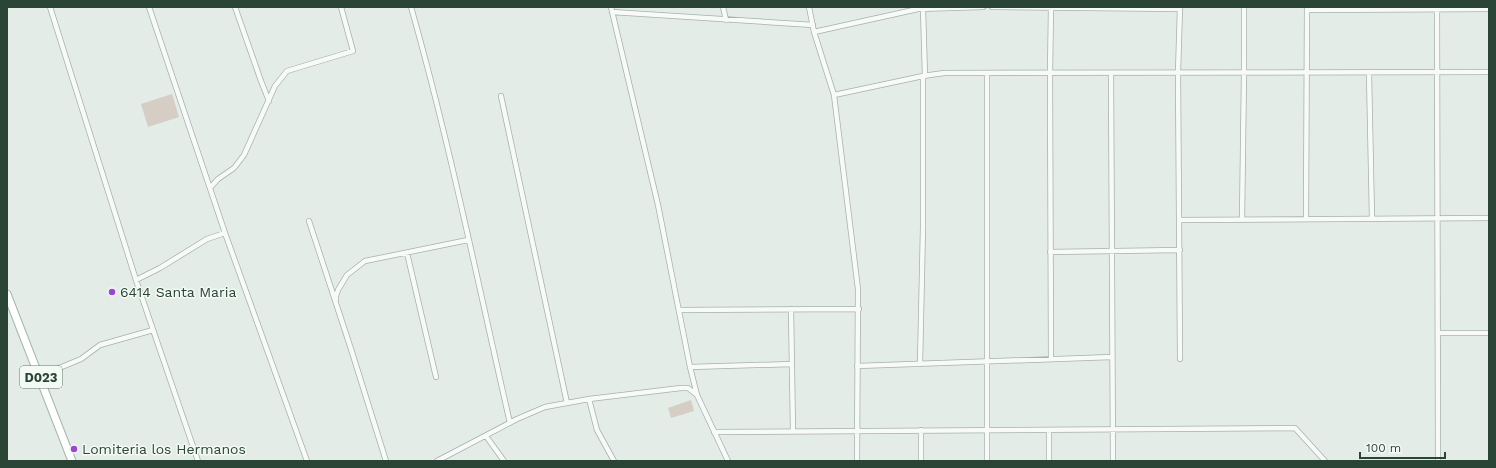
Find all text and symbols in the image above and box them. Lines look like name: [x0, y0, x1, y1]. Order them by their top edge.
place label: 6414 Santa Maria: [120, 284, 236, 300]
marker: 6414 Santa Maria: [107, 287, 117, 297]
road number: D023: [20, 366, 62, 388]
scale bar: [1360, 434, 1445, 460]
place label: Lomiteria los Hermanos: [82, 441, 246, 457]
text: 100 m: [1366, 441, 1401, 455]
marker: Lomiteria los Hermanos: [69, 444, 79, 454]

